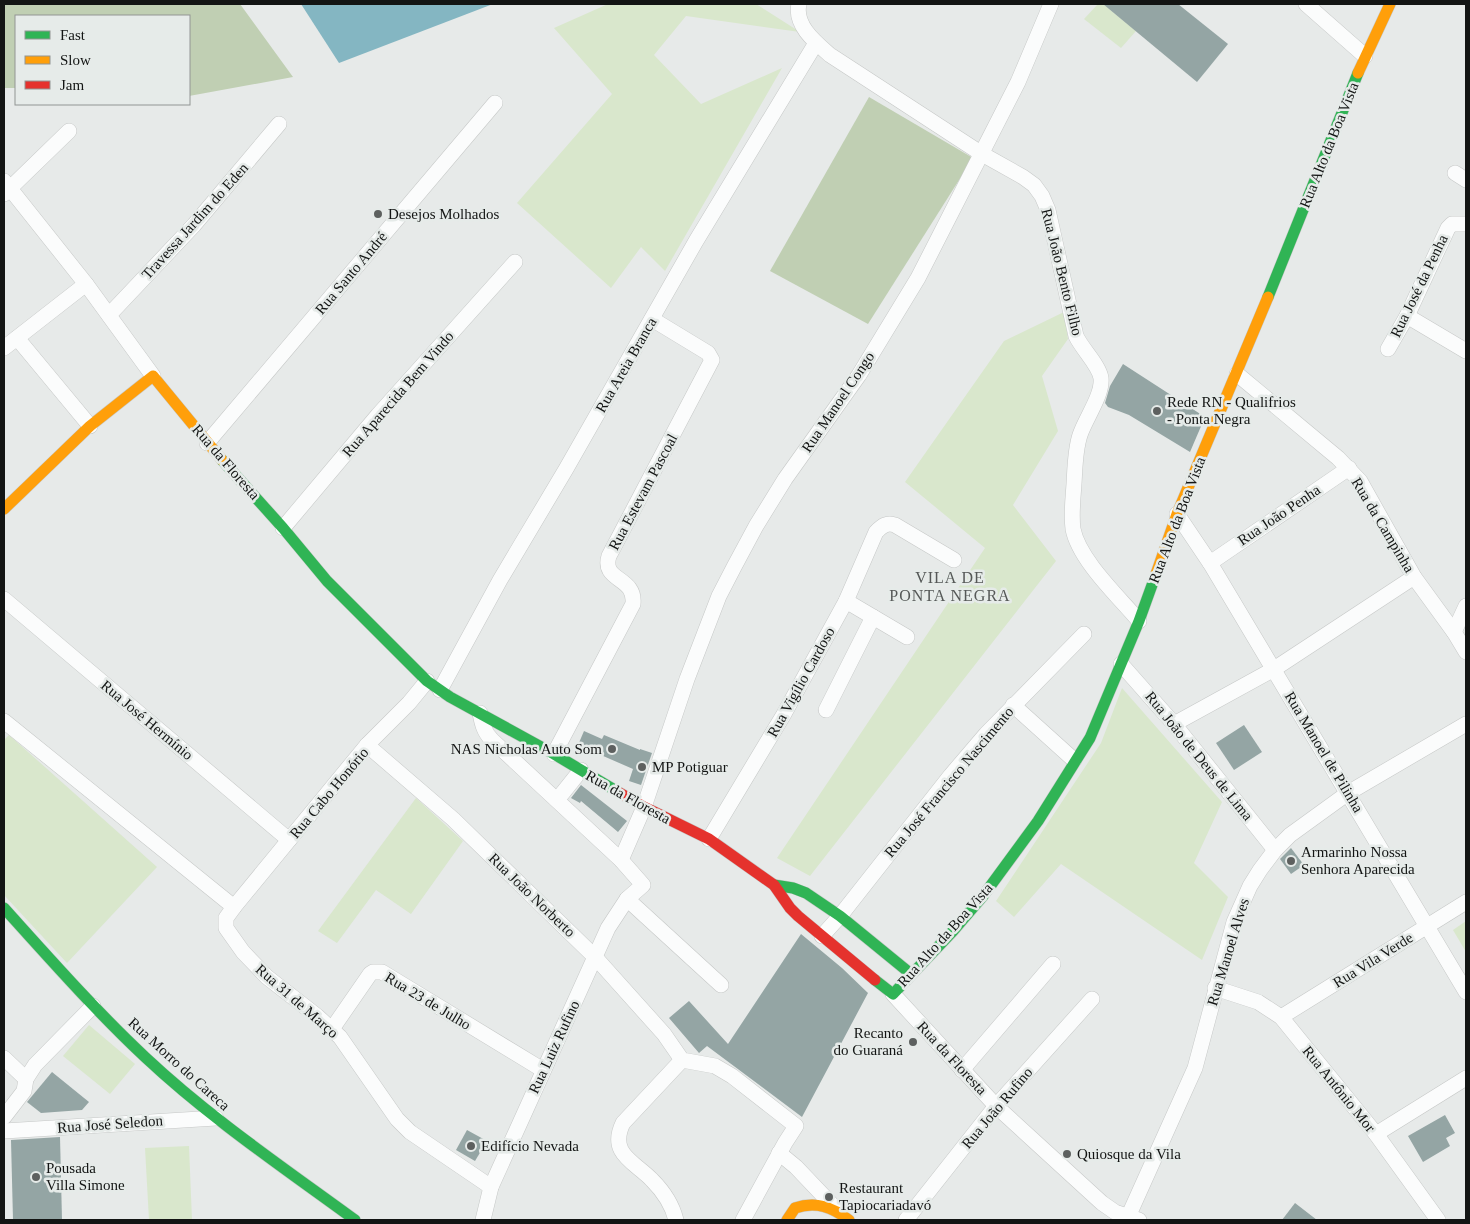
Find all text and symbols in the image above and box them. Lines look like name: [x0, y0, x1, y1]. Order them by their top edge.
legend: [15, 15, 190, 105]
text: Fast: [60, 27, 86, 43]
text: Slow: [60, 52, 91, 68]
text: Jam: [60, 77, 84, 93]
street label: Rua Alto da Boa Vista: [1297, 80, 1362, 210]
street label: Travessa Jardim do Eden: [139, 159, 252, 282]
place label: Desejos Molhados: [388, 206, 499, 222]
street label: Rua João Bento Filho: [1038, 207, 1086, 337]
marker: Desejos Molhados: [372, 208, 384, 220]
street label: Rua Santo André: [312, 228, 390, 317]
street label: Rua José da Penha: [1387, 232, 1451, 340]
street label: Rua Areia Branca: [592, 315, 660, 415]
street label: Rua Aparecida Bem Vindo: [339, 328, 457, 460]
street label: Rua Manoel Congo: [799, 349, 877, 455]
place label: Rede RN - Qualifrios - Ponta Negra: [1167, 394, 1296, 427]
marker: Rede RN - Qualifrios - Ponta Negra: [1151, 405, 1163, 417]
street label: Rua da Floresta: [189, 421, 263, 503]
street label: Rua Estevam Pascoal: [606, 431, 680, 553]
street label: Rua Alto da Boa Vista: [1146, 454, 1209, 585]
street label: Rua da Campinha: [1348, 475, 1418, 575]
street label: Rua João Penha: [1235, 481, 1323, 548]
district label: VILA DE PONTA NEGRA: [889, 569, 1011, 604]
street label: Rua Vigílio Cardoso: [764, 624, 838, 740]
street label: Rua José Hermínio: [98, 677, 196, 763]
street label: Rua João de Deus de Lima: [1142, 688, 1256, 824]
street label: Rua Manoel de Pilinha: [1282, 689, 1367, 816]
street label: Rua José Francisco Nascimento: [881, 704, 1017, 860]
place label: NAS Nicholas Auto Som: [451, 741, 602, 757]
marker: NAS Nicholas Auto Som: [606, 743, 618, 755]
street label: Rua Cabo Honório: [286, 744, 372, 842]
place label: MP Potiguar: [652, 759, 728, 775]
marker: MP Potiguar: [636, 761, 648, 773]
street label: Rua da Floresta: [583, 767, 673, 827]
place label: Armarinho Nossa Senhora Aparecida: [1301, 844, 1415, 877]
street label: Rua João Norberto: [486, 850, 578, 940]
marker: Armarinho Nossa Senhora Aparecida: [1285, 855, 1297, 867]
street label: Rua Alto da Boa Vista: [894, 880, 996, 990]
street label: Rua Manoel Alves: [1204, 896, 1252, 1008]
street label: Rua Vila Verde: [1330, 929, 1416, 991]
street label: Rua 31 de Março: [253, 961, 341, 1041]
street label: Rua 23 de Julho: [382, 969, 474, 1033]
street label: Rua Luiz Rufino: [525, 998, 583, 1096]
street label: Rua Morro do Careca: [125, 1014, 233, 1114]
street label: Rua da Floresta: [914, 1018, 990, 1098]
place label: Recanto do Guaraná: [833, 1025, 903, 1058]
marker: Recanto do Guaraná: [907, 1036, 919, 1048]
street label: Rua Antônio Mor: [1299, 1043, 1379, 1135]
street label: Rua João Rufino: [958, 1064, 1036, 1152]
street label: Rua José Seledon: [57, 1112, 164, 1136]
place label: Edifício Nevada: [481, 1138, 579, 1154]
marker: Edifício Nevada: [465, 1140, 477, 1152]
place label: Quiosque da Vila: [1077, 1146, 1181, 1162]
marker: Quiosque da Vila: [1061, 1148, 1073, 1160]
place label: Pousada Villa Simone: [46, 1160, 125, 1193]
marker: Pousada Villa Simone: [30, 1171, 42, 1183]
place label: Restaurant Tapiocariadavó: [839, 1180, 931, 1213]
marker: Restaurant Tapiocariadavó: [823, 1191, 835, 1203]

